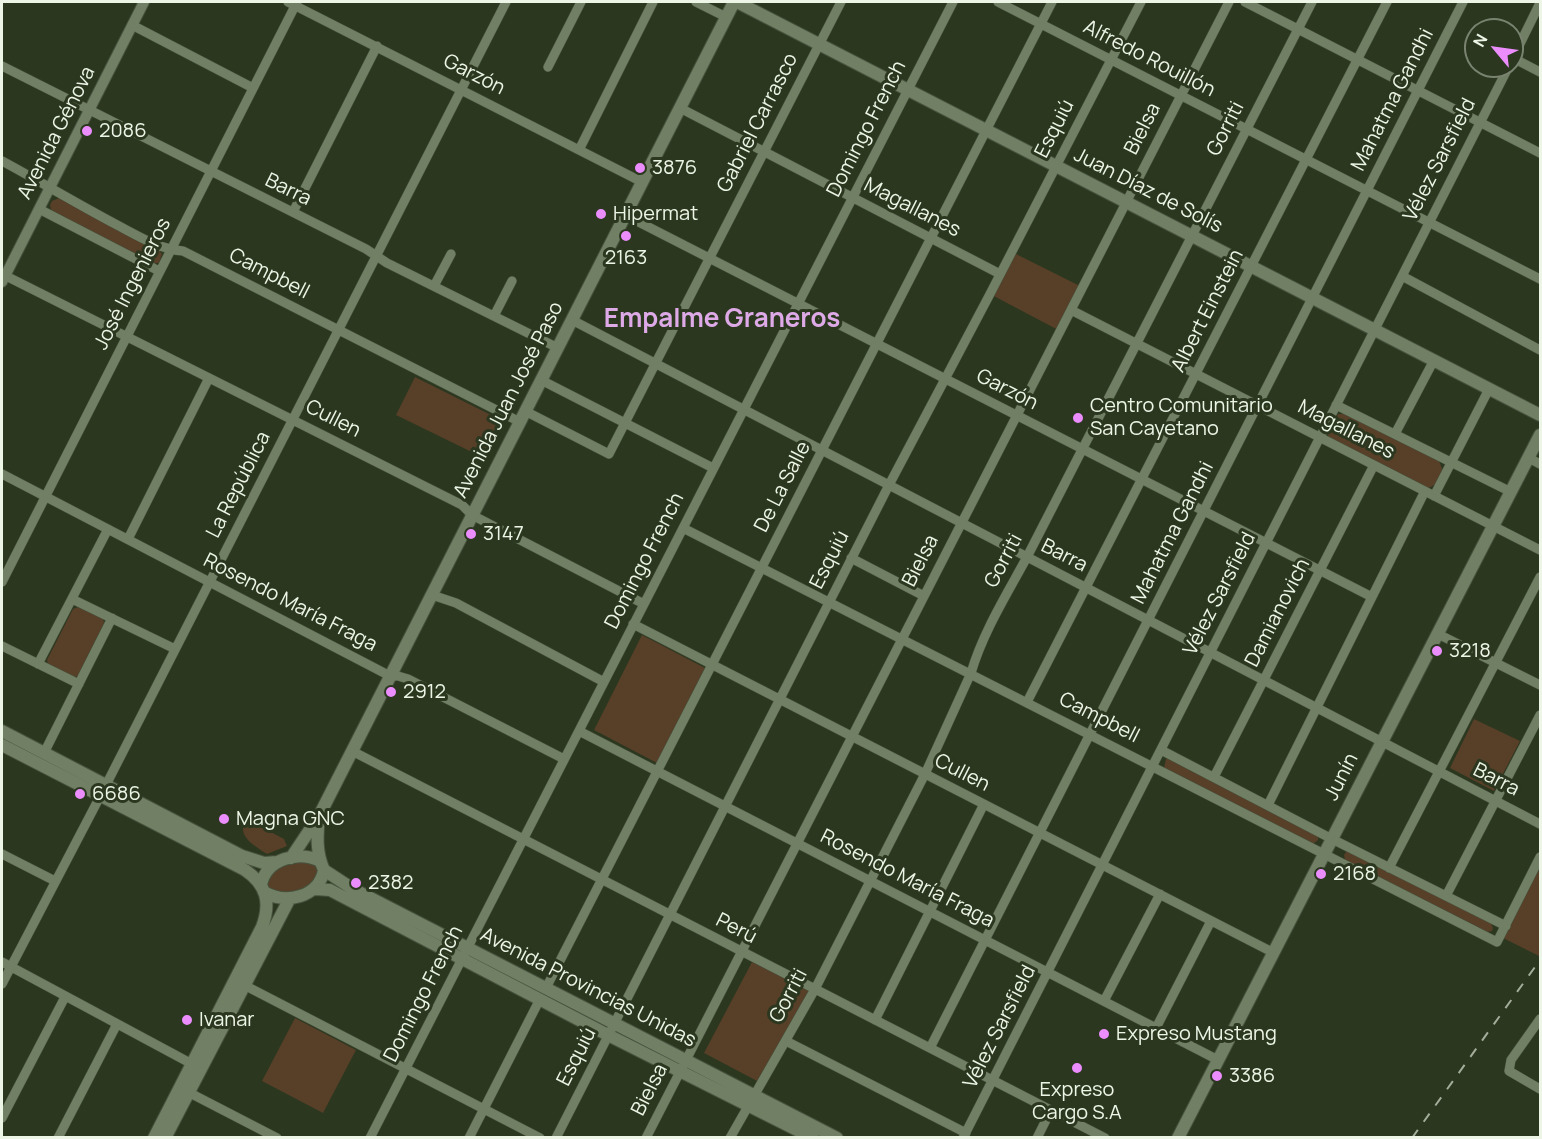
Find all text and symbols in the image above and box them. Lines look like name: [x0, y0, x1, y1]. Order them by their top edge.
street label: Alfredo Rouillón: [1079, 15, 1219, 103]
north arrow: [1464, 18, 1524, 78]
street label: Mahatma Gandhi: [1347, 25, 1439, 175]
text: N: [1468, 30, 1492, 51]
street label: Garzón: [439, 49, 509, 101]
street label: Gabriel Carrasco: [713, 49, 803, 197]
street label: Domingo French: [822, 57, 912, 201]
street label: Avenida Génova: [13, 63, 101, 203]
street label: Vélez Sarsfield: [1399, 94, 1481, 226]
street label: Esquiú: [1030, 96, 1080, 162]
street label: Gorriti: [1202, 98, 1250, 160]
street label: Bielsa: [1120, 99, 1166, 159]
place label: 2086: [99, 119, 147, 143]
marker: 2086: [80, 124, 94, 138]
street label: Juan Díaz de Solís: [1070, 143, 1226, 239]
place label: 3876: [652, 156, 697, 180]
marker: 3876: [633, 161, 647, 175]
street label: Barra: [261, 169, 315, 211]
street label: Magallanes: [860, 173, 964, 243]
place label: Hipermat: [613, 202, 698, 226]
marker: Hipermat: [594, 207, 608, 221]
street label: José Ingenieros: [90, 214, 176, 354]
marker: 2163: [619, 229, 633, 243]
street label: Campbell: [225, 244, 313, 304]
place label: 2163: [605, 246, 647, 270]
street label: Albert Einstein: [1167, 246, 1249, 376]
street label: Avenida Juan José Paso: [449, 298, 569, 502]
district label: Empalme Graneros: [604, 304, 840, 336]
street label: Garzón: [972, 364, 1042, 416]
place label: Centro Comunitario San Cayetano: [1090, 394, 1273, 441]
street label: Cullen: [301, 395, 365, 443]
street label: Magallanes: [1294, 395, 1398, 465]
marker: Centro Comunitario San Cayetano: [1071, 411, 1085, 425]
street label: La República: [202, 428, 276, 542]
street label: De La Salle: [750, 437, 816, 537]
street label: Mahatma Gandhi: [1127, 458, 1219, 608]
street label: Domingo French: [600, 489, 690, 633]
place label: 3147: [483, 522, 524, 546]
marker: 3147: [464, 527, 478, 541]
street label: Esquiú: [805, 527, 855, 593]
street label: Vélez Sarsfield: [1179, 528, 1261, 660]
street label: Gorriti: [980, 530, 1028, 592]
street label: Bielsa: [898, 531, 944, 591]
street label: Barra: [1037, 534, 1091, 578]
street label: Rosendo María Fraga: [199, 549, 381, 657]
street label: Damianovich: [1240, 555, 1316, 671]
place label: 3218: [1449, 639, 1491, 663]
marker: 3218: [1430, 644, 1444, 658]
place label: 2912: [403, 680, 446, 704]
marker: 2912: [384, 685, 398, 699]
street label: Campbell: [1055, 688, 1143, 748]
street label: Cullen: [930, 749, 994, 797]
street label: Junín: [1320, 749, 1364, 805]
street label: Barra: [1469, 758, 1523, 802]
place label: 6686: [92, 782, 141, 806]
marker: 6686: [73, 787, 87, 801]
place label: Magna GNC: [236, 807, 345, 831]
marker: Magna GNC: [217, 812, 231, 826]
street label: Rosendo María Fraga: [816, 825, 998, 933]
place label: 2168: [1333, 862, 1376, 886]
marker: 2168: [1314, 867, 1328, 881]
place label: 2382: [368, 871, 413, 895]
marker: 2382: [349, 876, 363, 890]
street label: Perú: [711, 909, 761, 949]
street label: Domingo French: [379, 922, 469, 1066]
street label: Avenida Provincias Unidas: [476, 923, 700, 1053]
street label: Vélez Sarsfield: [959, 961, 1041, 1093]
street label: Gorriti: [765, 965, 813, 1027]
place label: Ivanar: [199, 1008, 255, 1032]
marker: Ivanar: [180, 1013, 194, 1027]
place label: Expreso Mustang: [1116, 1022, 1277, 1046]
street label: Esquiú: [552, 1024, 602, 1090]
marker: Expreso Mustang: [1097, 1027, 1111, 1041]
street label: Bielsa: [627, 1060, 673, 1120]
marker: Expreso Cargo S.A: [1070, 1061, 1084, 1075]
place label: 3386: [1229, 1064, 1275, 1088]
marker: 3386: [1210, 1069, 1224, 1083]
place label: Expreso Cargo S.A: [1032, 1078, 1122, 1125]

